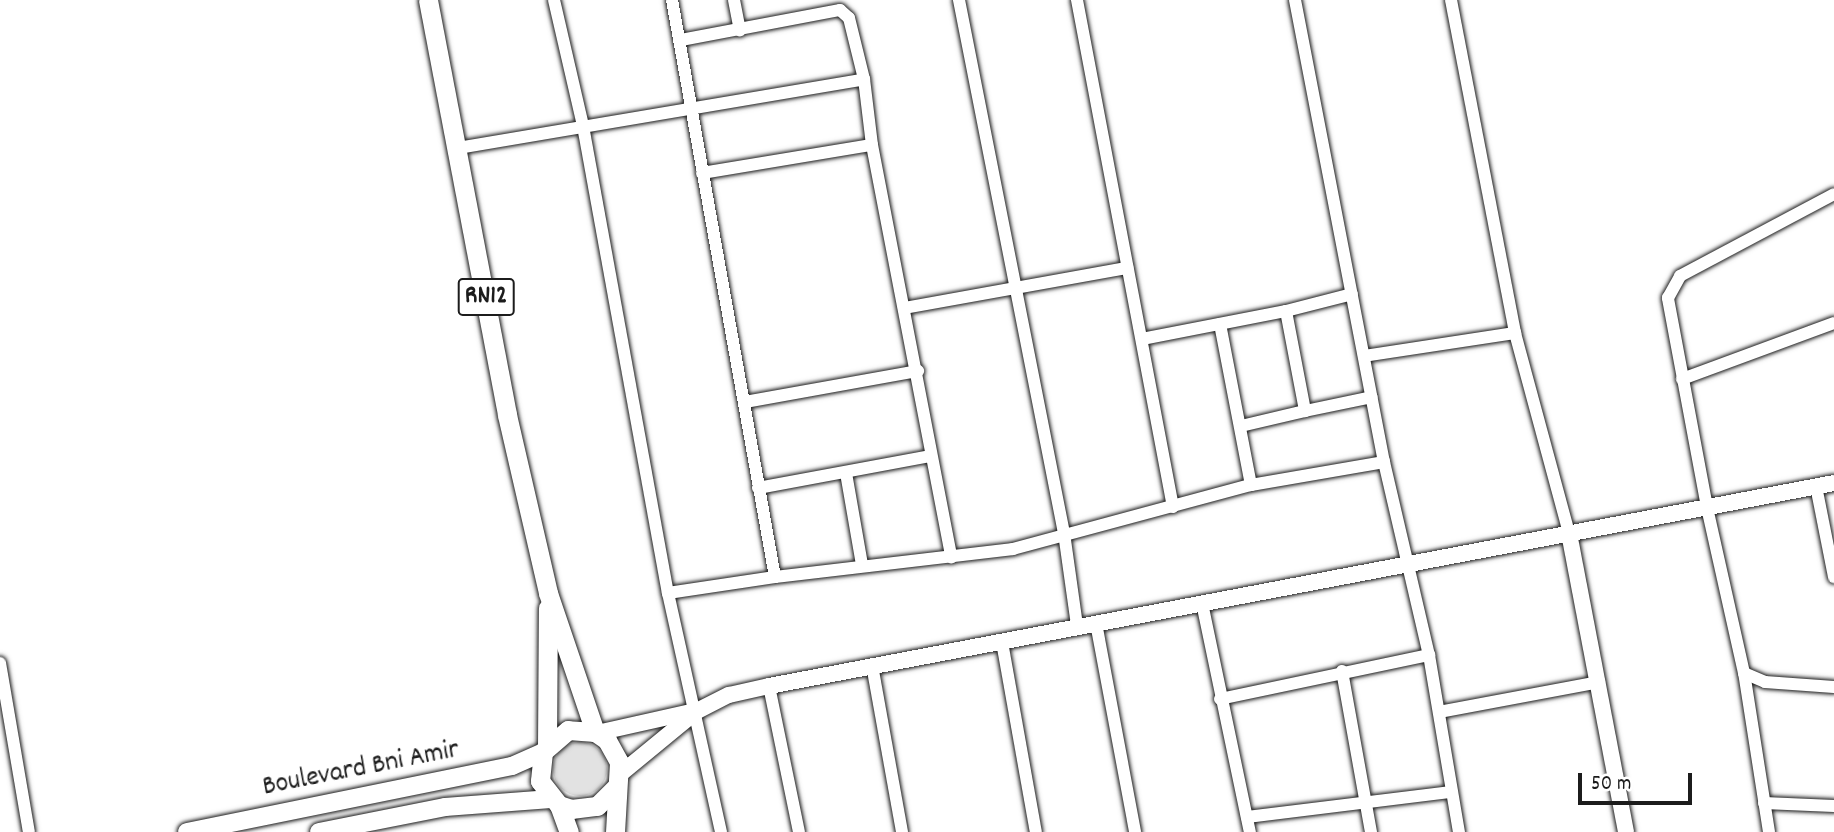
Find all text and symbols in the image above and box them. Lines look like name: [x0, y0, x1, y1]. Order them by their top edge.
road number: RN12: [456, 274, 516, 320]
street label: Boulevard Bni Amir: [260, 734, 462, 806]
scale bar: [1582, 758, 1696, 802]
text: 50 m: [1591, 770, 1631, 800]

